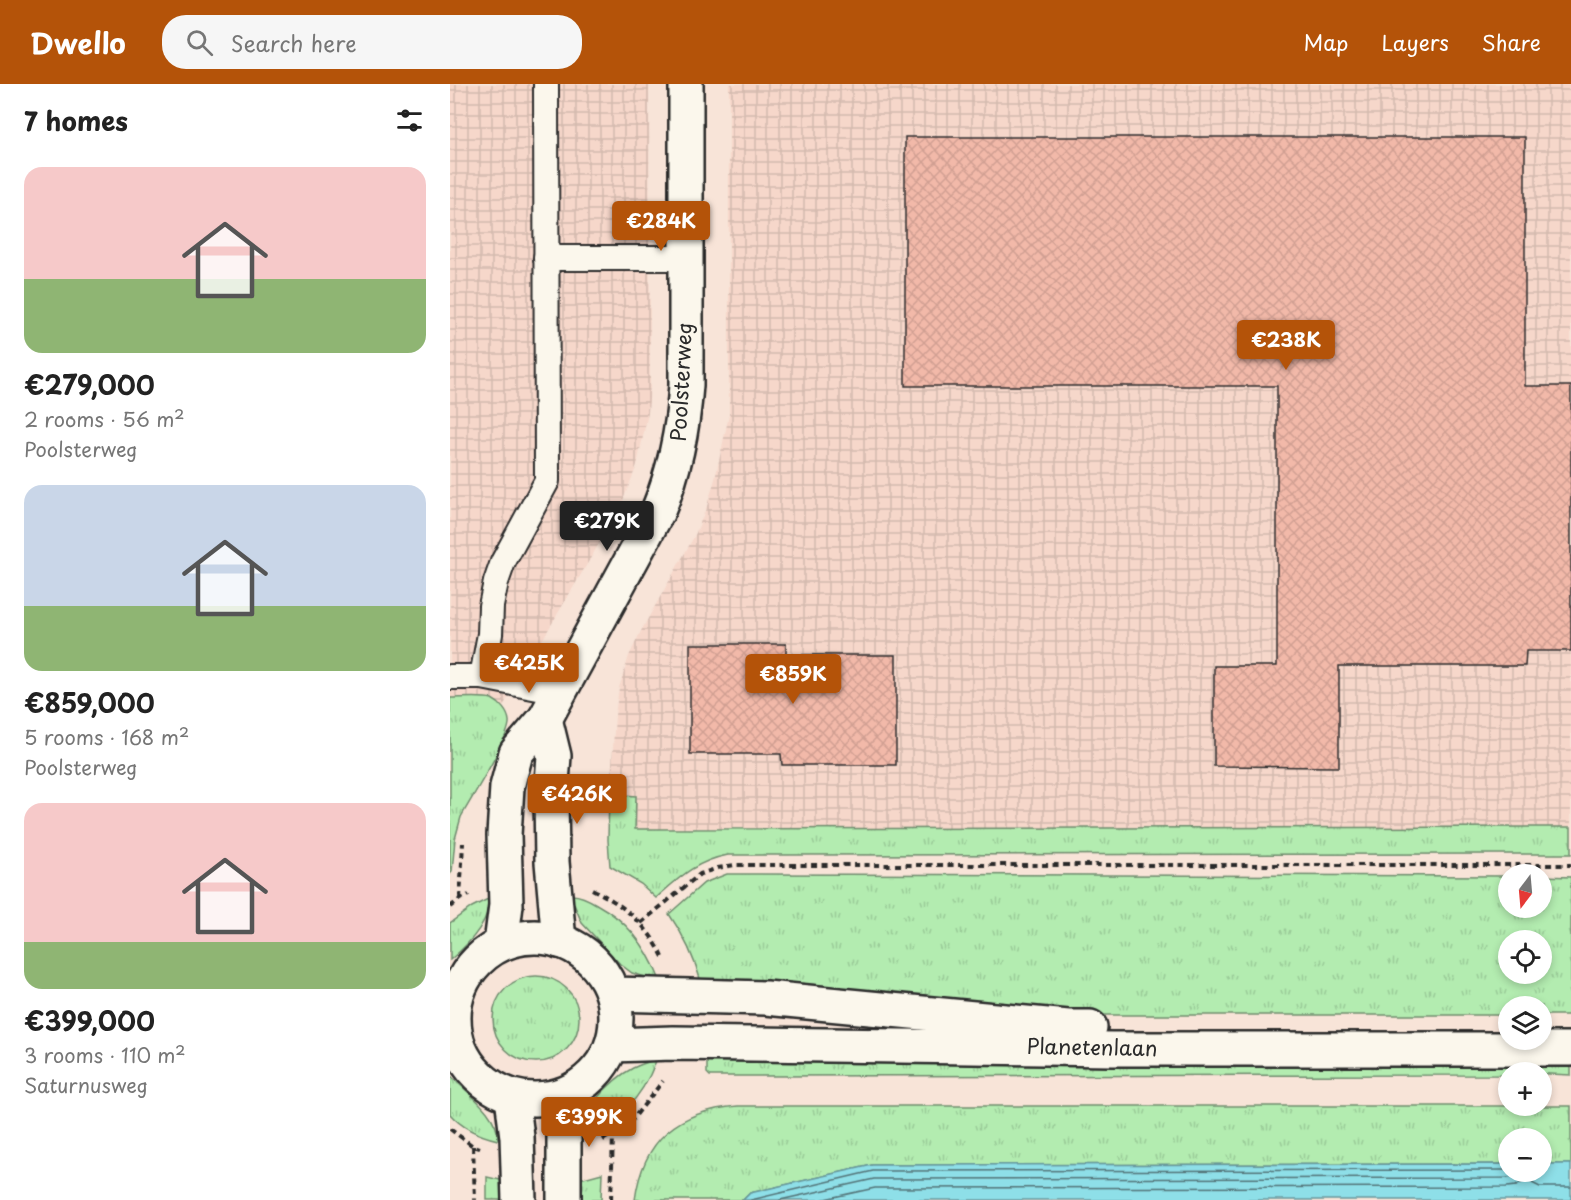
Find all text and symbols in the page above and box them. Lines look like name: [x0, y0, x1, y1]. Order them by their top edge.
search box: [162, 15, 582, 69]
text: Dwello: [30, 21, 126, 64]
icon: search: [183, 26, 216, 59]
text: Search here: [231, 26, 357, 59]
text: Map: [1304, 26, 1348, 58]
text: Layers: [1381, 26, 1449, 58]
text: Share: [1482, 26, 1541, 58]
text: 7 homes: [24, 101, 128, 140]
icon: filters: [393, 104, 426, 137]
pin: €284K: [619, 201, 703, 252]
text: €284K: [626, 205, 696, 235]
icon: home: [171, 206, 279, 314]
pin: €238K: [1244, 320, 1328, 371]
street label: Poolsterweg: [661, 321, 699, 442]
text: €238K: [1251, 324, 1321, 354]
text: €279,000: [24, 365, 155, 404]
text: 2 rooms · 56 m²: [24, 404, 185, 434]
text: Poolsterweg: [24, 434, 138, 464]
pin: €279K: [565, 501, 649, 552]
text: €279K: [574, 505, 640, 535]
icon: home: [171, 524, 279, 632]
pin: €425K: [487, 643, 571, 694]
text: €425K: [494, 647, 564, 677]
pin: €859K: [751, 654, 835, 705]
text: €859K: [759, 658, 827, 688]
text: €859,000: [24, 683, 155, 722]
text: 5 rooms · 168 m²: [24, 722, 189, 752]
text: Poolsterweg: [24, 752, 138, 782]
pin: €426K: [535, 774, 619, 825]
text: €426K: [542, 778, 612, 808]
icon: home: [171, 842, 279, 950]
north arrow: [1498, 864, 1552, 918]
map controls: [1498, 864, 1552, 1182]
button: locate: [1498, 930, 1552, 984]
button: layers: [1498, 996, 1552, 1050]
text: €399,000: [24, 1001, 155, 1040]
street label: Planetenlaan: [1026, 1029, 1158, 1063]
text: 3 rooms · 110 m²: [24, 1040, 186, 1070]
button: +: [1498, 1062, 1552, 1116]
text: Saturnusweg: [24, 1070, 148, 1100]
pin: €399K: [547, 1097, 631, 1148]
text: €399K: [555, 1101, 623, 1131]
button: −: [1498, 1128, 1552, 1182]

